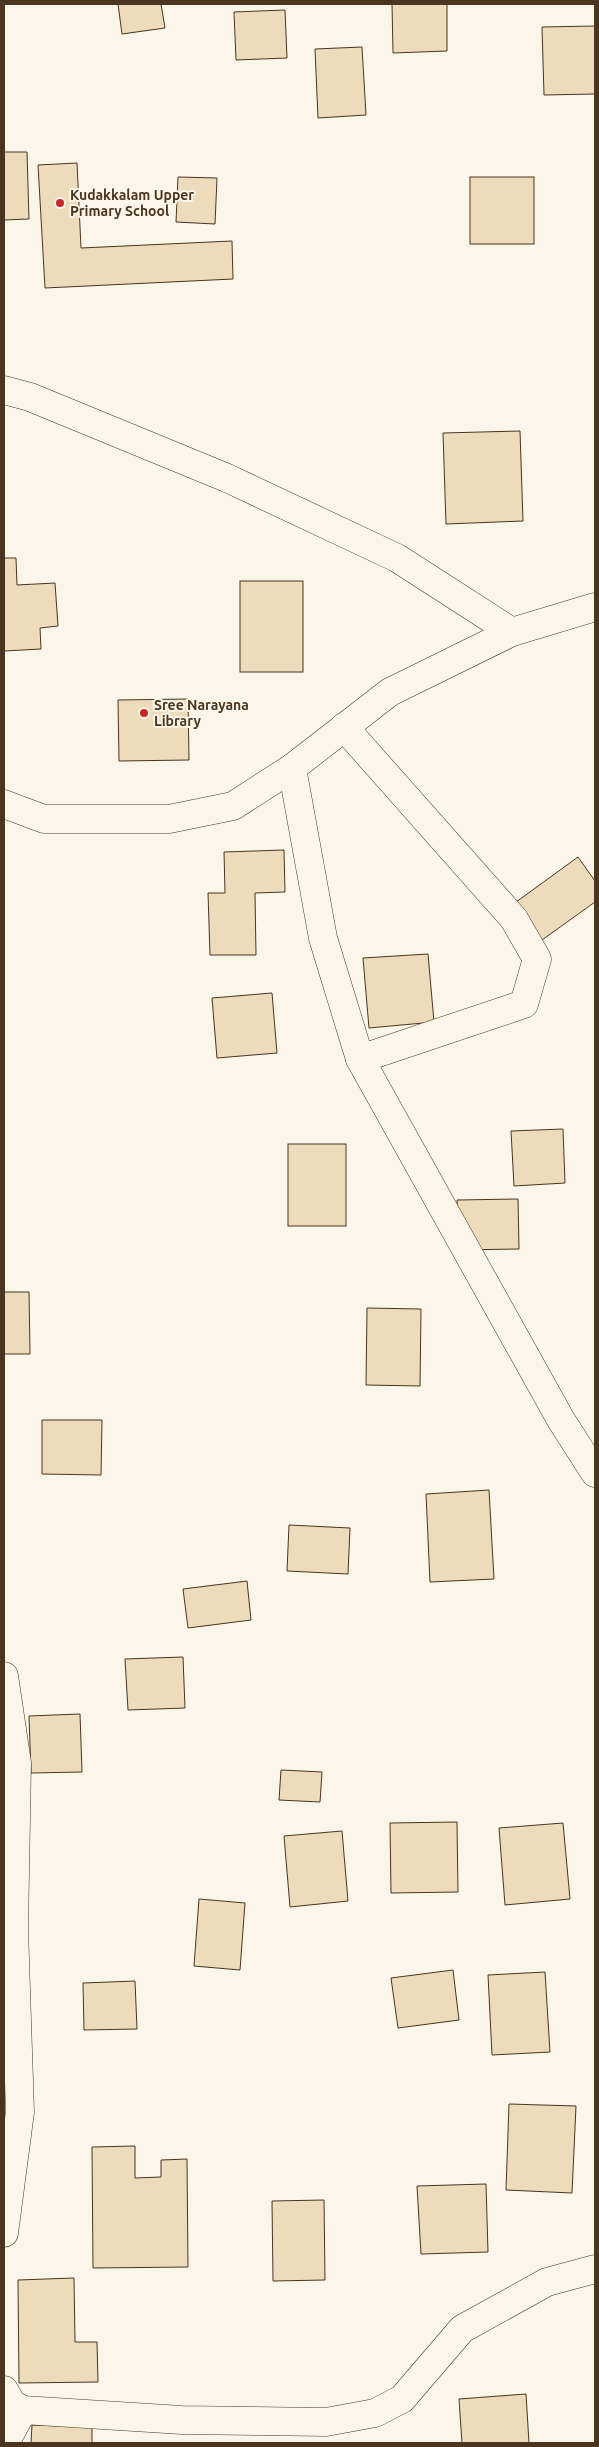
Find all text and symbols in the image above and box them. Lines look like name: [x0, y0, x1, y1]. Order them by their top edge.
place label: Kudakkalam Upper Primary School: [70, 187, 194, 219]
marker: Kudakkalam Upper Primary School: [54, 197, 66, 209]
place label: Sree Narayana Library: [154, 697, 249, 729]
marker: Sree Narayana Library: [138, 707, 150, 719]

